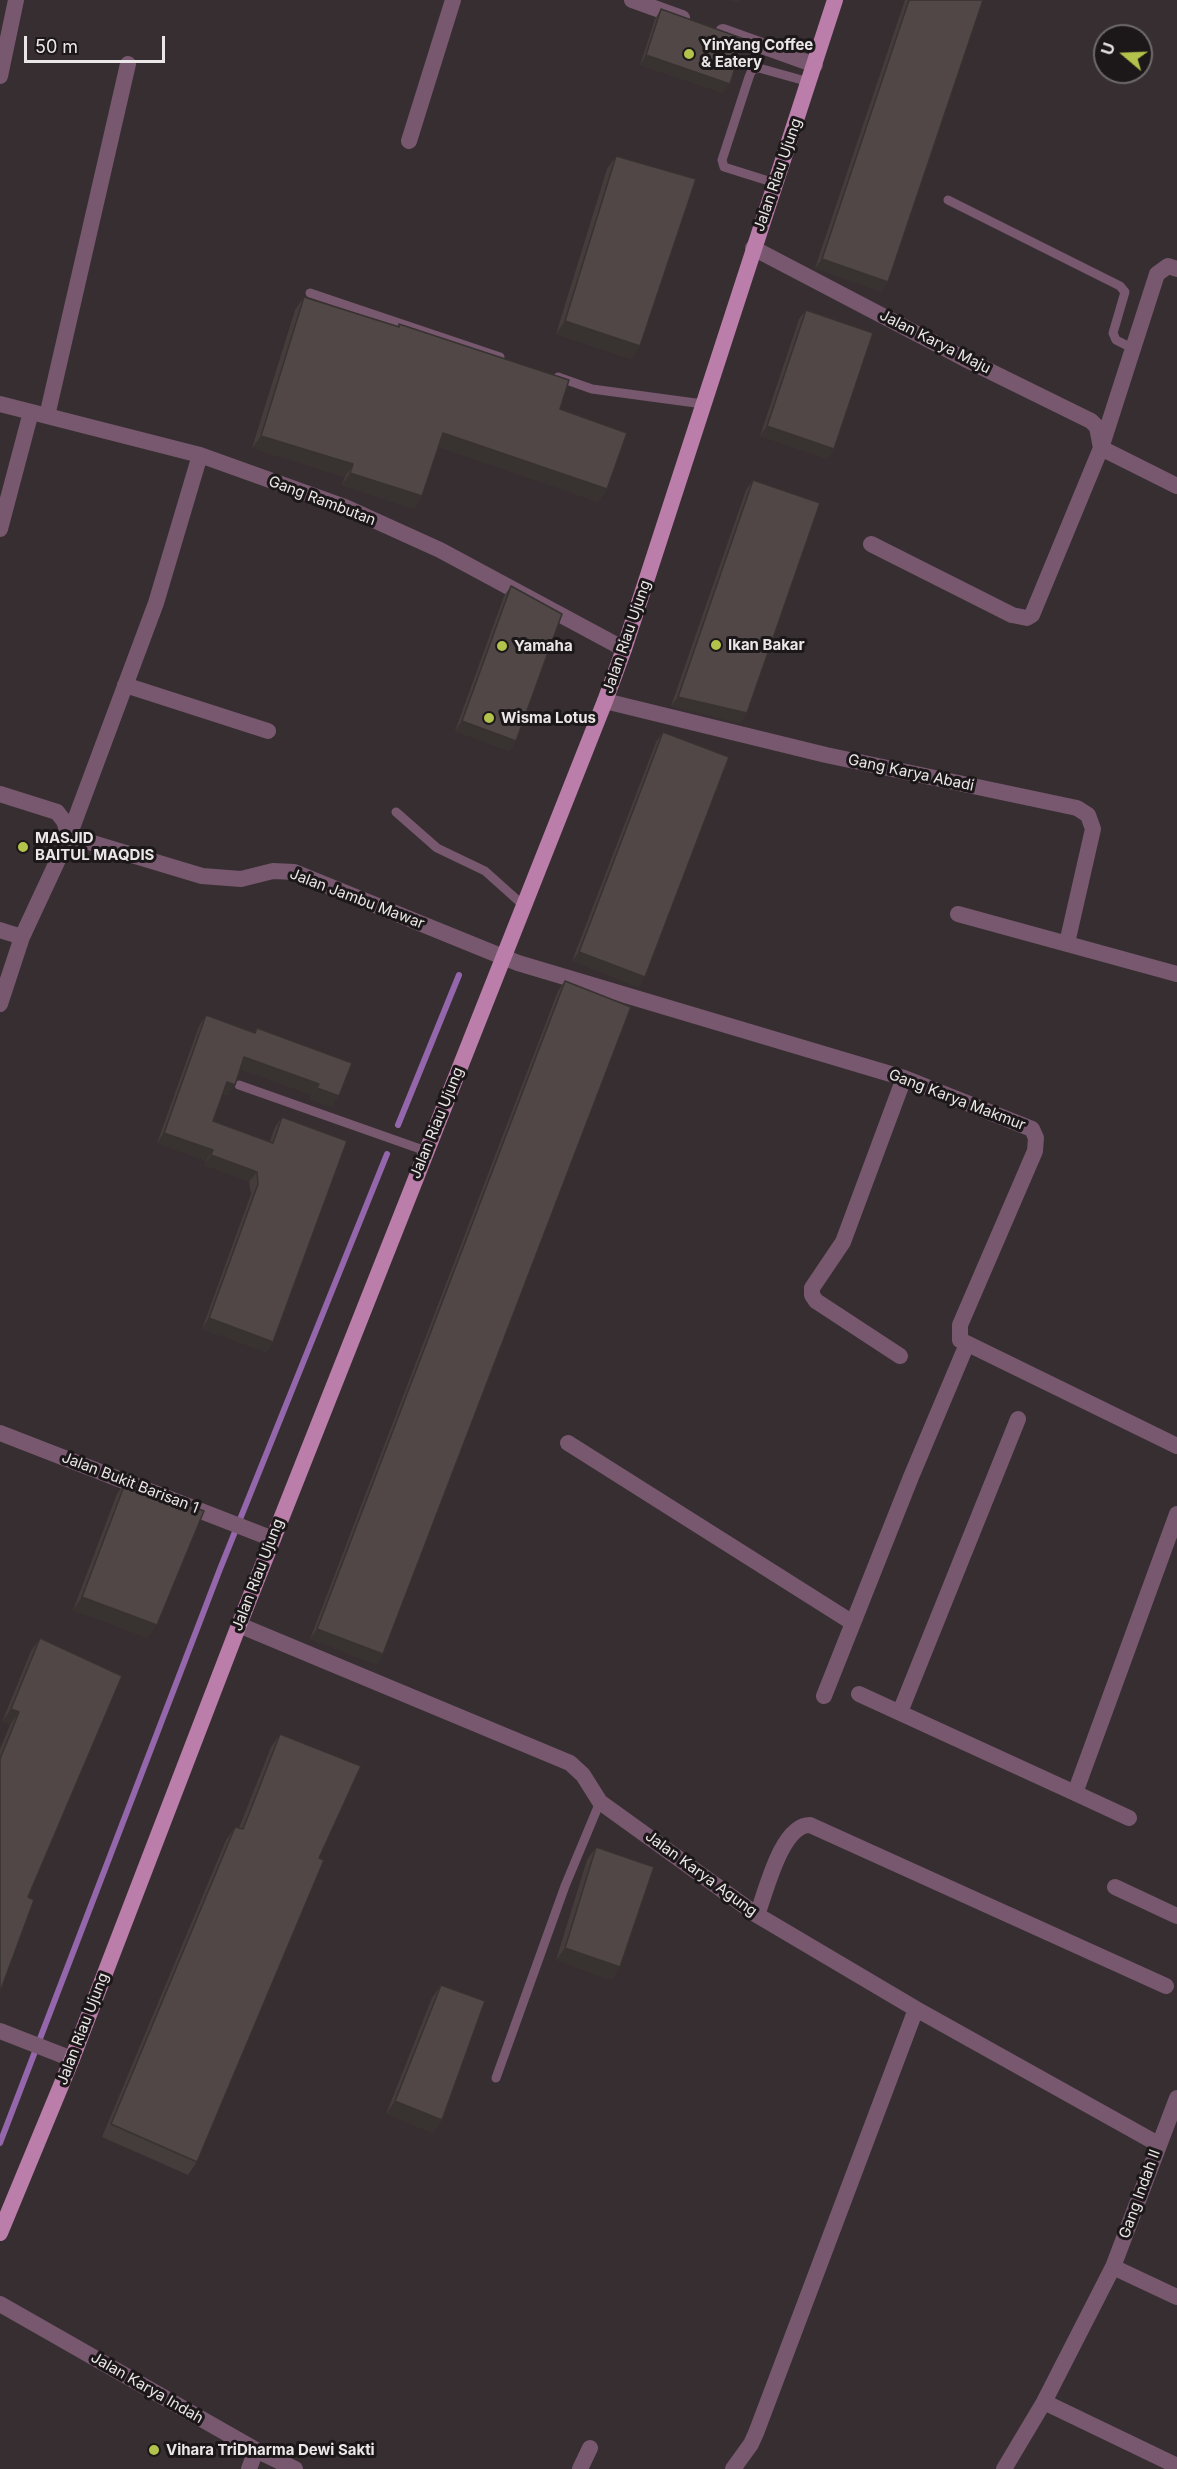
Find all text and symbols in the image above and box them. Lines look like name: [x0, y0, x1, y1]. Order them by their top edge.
scale bar: [27, 24, 168, 62]
north arrow: [1093, 24, 1153, 84]
text: 50 m: [35, 36, 78, 57]
place label: YinYang Coffee & Eatery: [701, 36, 813, 71]
text: U: [1097, 40, 1119, 58]
marker: YinYang Coffee & Eatery: [682, 47, 696, 61]
street label: Jalan Riau Ujung: [750, 116, 806, 234]
street label: Jalan Karya Maju: [877, 306, 993, 378]
street label: Gang Rambutan: [266, 472, 378, 530]
street label: Jalan Riau Ujung: [599, 578, 655, 696]
place label: Ikan Bakar: [728, 636, 805, 654]
place label: Yamaha: [514, 637, 573, 655]
marker: Ikan Bakar: [709, 638, 723, 652]
marker: Yamaha: [495, 639, 509, 653]
place label: Wisma Lotus: [501, 709, 596, 727]
marker: Wisma Lotus: [482, 711, 496, 725]
street label: Gang Karya Abadi: [846, 751, 976, 795]
place label: MASJID BAITUL MAQDIS: [35, 829, 154, 864]
marker: MASJID BAITUL MAQDIS: [16, 840, 30, 854]
street label: Jalan Jambu Mawar: [287, 865, 427, 933]
street label: Jalan Riau Ujung: [406, 1065, 468, 1181]
street label: Gang Karya Makmur: [886, 1066, 1028, 1134]
street label: Jalan Bukit Barisan 1: [59, 1449, 201, 1517]
street label: Jalan Riau Ujung: [228, 1516, 288, 1634]
street label: Jalan Karya Agung: [642, 1827, 760, 1921]
street label: Jalan Riau Ujung: [53, 1970, 113, 2088]
street label: Gang Indah II: [1116, 2147, 1164, 2241]
street label: Jalan Karya Indah: [88, 2348, 206, 2428]
place label: Vihara TriDharma Dewi Sakti: [166, 2441, 375, 2459]
marker: Vihara TriDharma Dewi Sakti: [147, 2443, 161, 2457]

